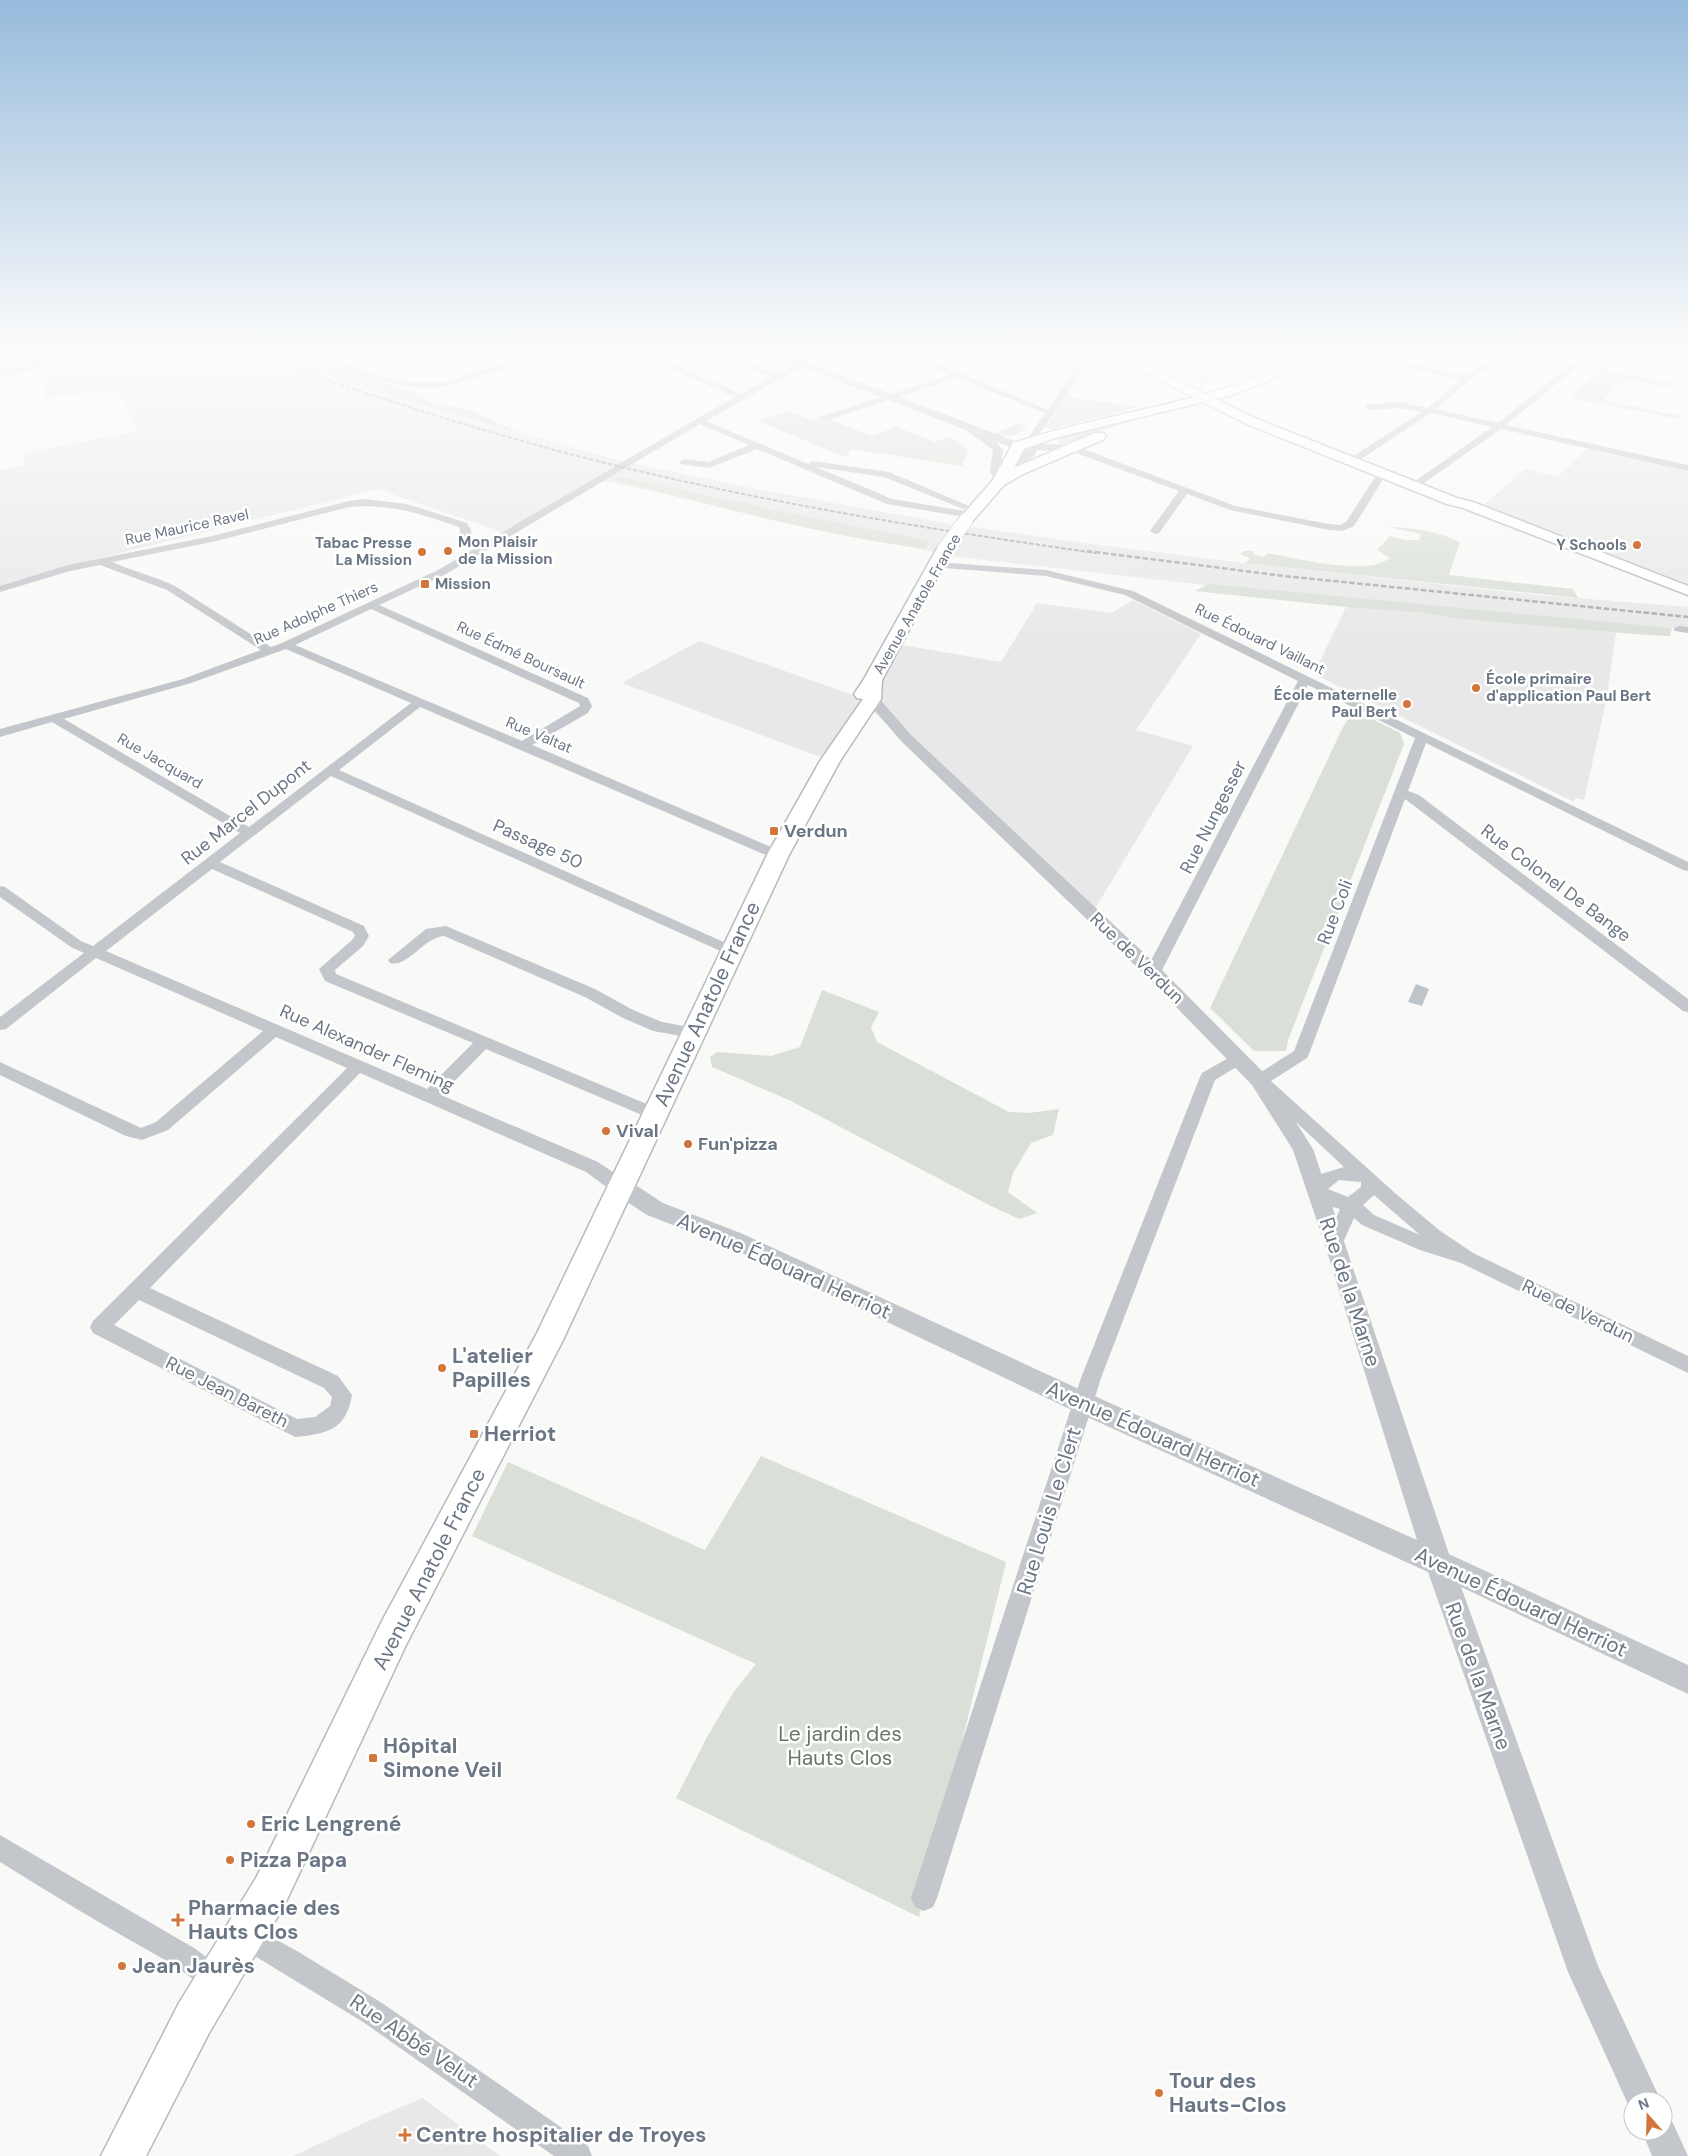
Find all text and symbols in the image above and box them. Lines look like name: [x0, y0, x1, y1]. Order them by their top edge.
street label: Rue Maurice Ravel: [123, 504, 251, 550]
street label: Avenue Anatole France: [868, 530, 966, 678]
place label: Mon Plaisir de la Mission: [458, 532, 553, 569]
place label: Tabac Presse La Mission: [315, 533, 412, 570]
place label: Y Schools: [1556, 535, 1627, 555]
marker: Y Schools: [1631, 539, 1643, 551]
marker: Mon Plaisir de la Mission: [442, 545, 454, 557]
marker: Tabac Presse La Mission: [416, 546, 428, 558]
place label: Mission: [435, 574, 491, 594]
street label: Rue Adolphe Thiers: [251, 577, 381, 649]
marker: Mission: [419, 578, 431, 590]
street label: Rue Édouard Vaillant: [1192, 599, 1329, 679]
street label: Rue Édmé Boursault: [454, 616, 588, 694]
place label: École primaire d'application Paul Bert: [1486, 669, 1651, 706]
marker: École primaire d'application Paul Bert: [1470, 682, 1482, 694]
place label: École maternelle Paul Bert: [1274, 685, 1397, 722]
marker: École maternelle Paul Bert: [1401, 698, 1413, 710]
street label: Rue Valtat: [503, 712, 575, 758]
street label: Rue Jacquard: [114, 729, 206, 793]
street label: Rue Marcel Dupont: [176, 754, 316, 870]
street label: Rue Nungesser: [1174, 756, 1252, 878]
street label: Passage 50: [489, 814, 587, 874]
place label: Verdun: [784, 819, 848, 843]
street label: Rue Colonel De Bange: [1476, 819, 1636, 947]
marker: Verdun: [768, 825, 780, 837]
street label: Rue Coli: [1312, 876, 1358, 948]
street label: Avenue Anatole France: [647, 897, 767, 1111]
street label: Rue de Verdun: [1085, 907, 1189, 1009]
street label: Rue Alexander Fleming: [276, 999, 458, 1097]
place label: Vival: [616, 1119, 659, 1143]
marker: Vival: [600, 1125, 612, 1137]
place label: Fun'pizza: [698, 1132, 778, 1156]
marker: Fun'pizza: [682, 1138, 694, 1150]
street label: Avenue Édouard Herriot: [673, 1206, 895, 1326]
street label: Rue de la Marne: [1313, 1214, 1387, 1370]
street label: Rue de Verdun: [1518, 1274, 1638, 1348]
place label: L'atelier Papilles: [452, 1342, 533, 1394]
street label: Rue Jean Bareth: [162, 1351, 292, 1433]
marker: L'atelier Papilles: [436, 1362, 448, 1374]
street label: Avenue Édouard Herriot: [1042, 1374, 1264, 1494]
place label: Herriot: [484, 1420, 556, 1448]
street label: Rue Louis Le Clert: [1010, 1424, 1088, 1598]
marker: Herriot: [468, 1428, 480, 1440]
street label: Avenue Anatole France: [366, 1463, 492, 1675]
street label: Avenue Édouard Herriot: [1410, 1540, 1632, 1664]
street label: Rue de la Marne: [1438, 1598, 1518, 1754]
park label: Le jardin des Hauts Clos: [778, 1720, 902, 1772]
place label: Hôpital Simone Veil: [383, 1732, 502, 1784]
marker: Hôpital Simone Veil: [367, 1752, 379, 1764]
place label: Eric Lengrené: [261, 1810, 401, 1838]
marker: Eric Lengrené: [245, 1818, 257, 1830]
place label: Pizza Papa: [240, 1846, 347, 1874]
marker: Pizza Papa: [224, 1854, 236, 1866]
place label: Pharmacie des Hauts Clos: [188, 1894, 340, 1946]
marker: Pharmacie des Hauts Clos: [172, 1914, 184, 1926]
place label: Jean Jaurès: [132, 1952, 255, 1980]
marker: Jean Jaurès: [116, 1960, 128, 1972]
street label: Rue Abbé Velut: [344, 1988, 484, 2094]
place label: Tour des Hauts-Clos: [1169, 2067, 1287, 2119]
marker: Tour des Hauts-Clos: [1153, 2087, 1165, 2099]
north arrow: [1623, 2091, 1673, 2141]
text: N: [1636, 2094, 1651, 2114]
place label: Centre hospitalier de Troyes: [416, 2121, 706, 2149]
marker: Centre hospitalier de Troyes: [398, 2128, 412, 2142]

